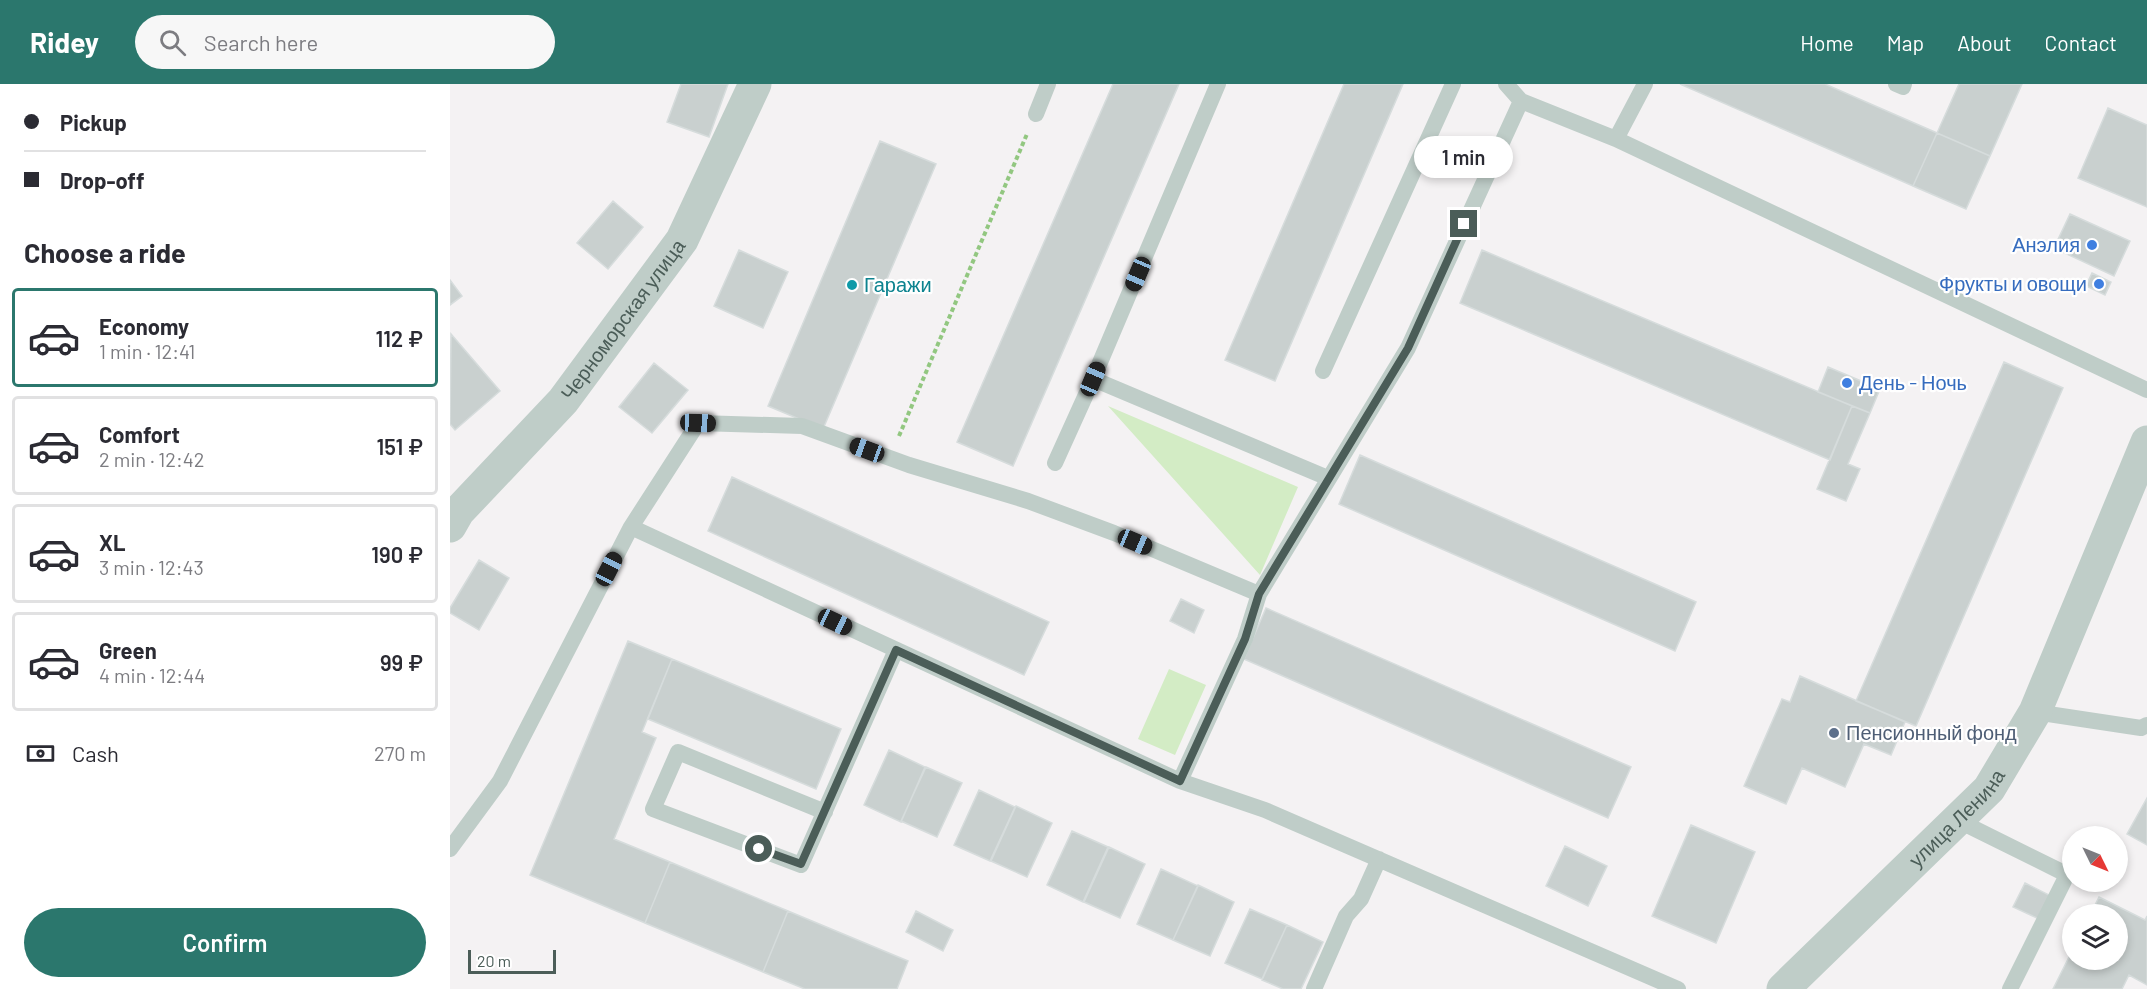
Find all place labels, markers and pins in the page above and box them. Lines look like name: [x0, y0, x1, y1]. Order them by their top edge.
place label: Анэлия: [2012, 232, 2080, 256]
marker: Анэлия: [2085, 238, 2099, 252]
place label: Фрукты и овощи: [1939, 271, 2087, 295]
place label: Гаражи: [864, 272, 932, 296]
marker: Фрукты и овощи: [2092, 277, 2106, 291]
marker: Гаражи: [845, 278, 859, 292]
place label: День - Ночь: [1859, 370, 1967, 394]
marker: День - Ночь: [1840, 376, 1854, 390]
place label: Пенсионный фонд: [1846, 720, 2017, 744]
marker: Пенсионный фонд: [1827, 726, 1841, 740]

